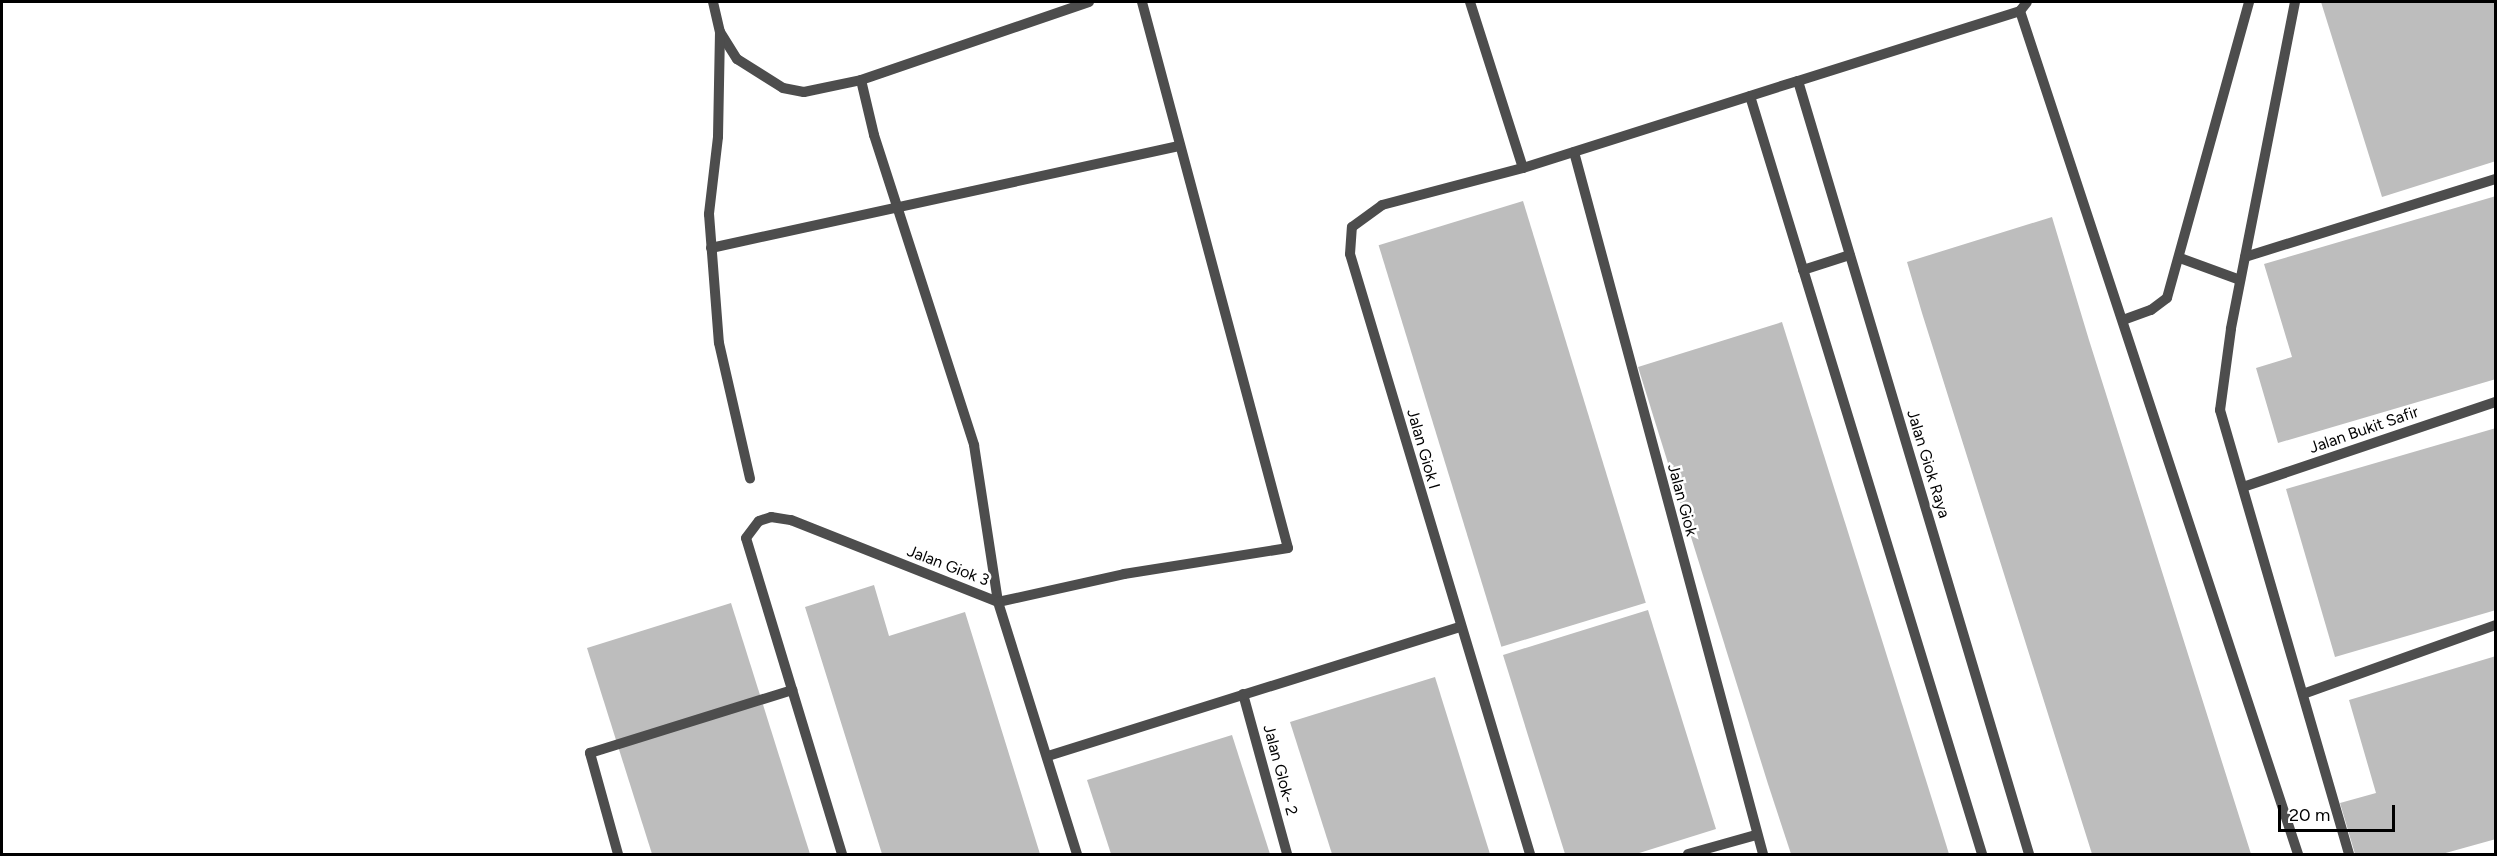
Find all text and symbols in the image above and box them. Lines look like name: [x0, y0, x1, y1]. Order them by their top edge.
street label: Jalan Bukit Safir: [2307, 402, 2421, 458]
street label: Jalan Giok I: [1402, 407, 1444, 491]
street label: Jalan Giok Raya: [1902, 408, 1954, 520]
street label: Jalan Giok: [1663, 462, 1701, 538]
street label: Jalan Giok 3: [904, 542, 992, 590]
street label: Jalan Glok- 2: [1259, 722, 1301, 818]
scale bar: [2281, 793, 2398, 831]
text: 20 m: [2289, 804, 2330, 826]

